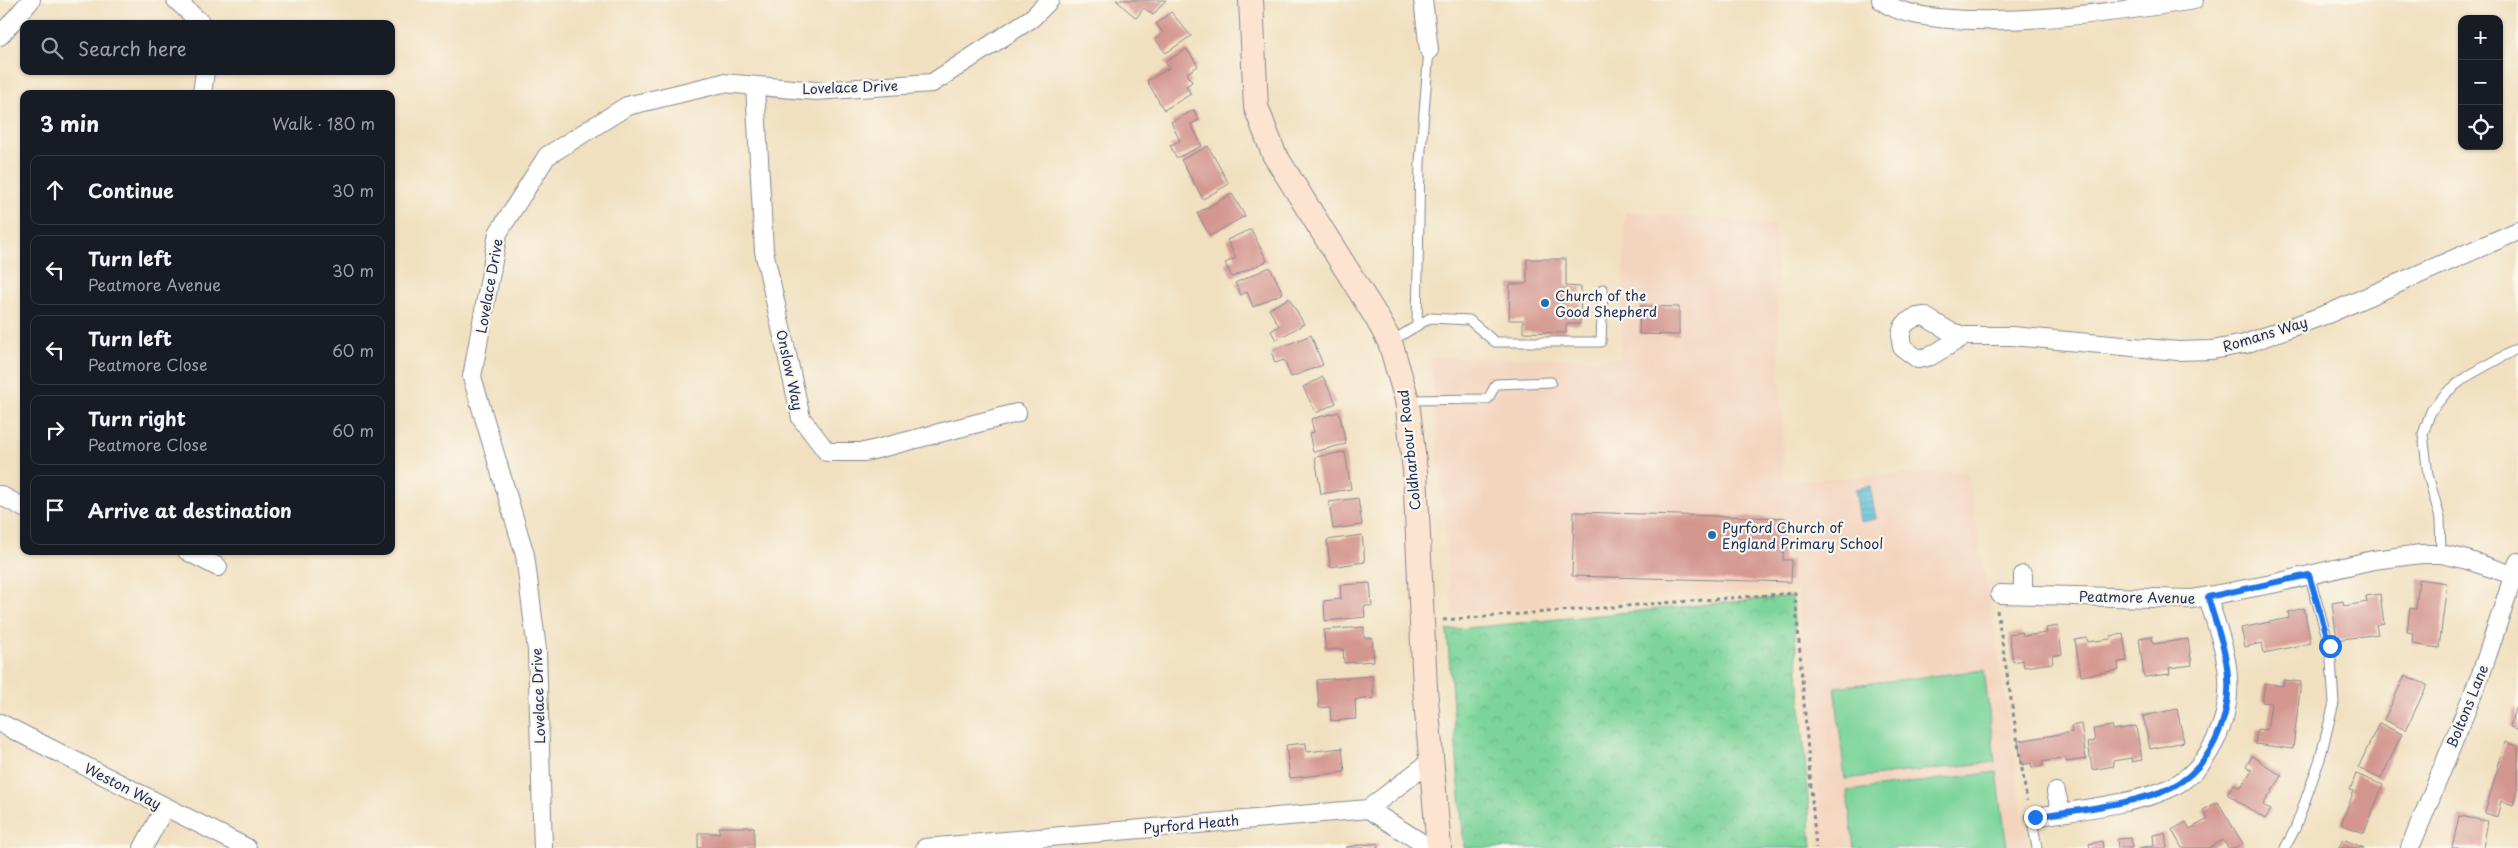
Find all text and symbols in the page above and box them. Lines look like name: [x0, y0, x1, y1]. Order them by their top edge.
map controls: [2458, 15, 2503, 150]
button: +: [2458, 15, 2503, 60]
search box: [20, 20, 395, 75]
icon: search: [38, 34, 66, 62]
text: Search here: [78, 34, 187, 62]
button: −: [2458, 60, 2503, 105]
street label: Lovelace Drive: [802, 75, 898, 99]
button: locate: [2458, 105, 2503, 150]
text: 3 min: [40, 107, 99, 139]
text: Walk · 180 m: [272, 111, 375, 135]
icon: ahead: [41, 176, 69, 204]
text: Continue: [88, 176, 174, 204]
text: 30 m: [332, 178, 374, 202]
street label: Lovelace Drive: [470, 237, 508, 335]
text: Turn left: [88, 244, 172, 272]
icon: left: [41, 256, 69, 284]
text: 30 m: [332, 258, 374, 282]
text: Peatmore Avenue: [88, 272, 221, 296]
place label: Church of the Good Shepherd: [1555, 285, 1657, 322]
marker: Church of the Good Shepherd: [1539, 297, 1551, 309]
street label: Romans Way: [2220, 311, 2310, 357]
text: Turn left: [88, 324, 172, 352]
street label: Onslow Way: [771, 328, 809, 412]
icon: left: [41, 336, 69, 364]
text: 60 m: [332, 338, 374, 362]
text: Peatmore Close: [88, 352, 207, 376]
street label: Coldharbour Road: [1392, 388, 1426, 512]
text: Turn right: [88, 404, 186, 432]
icon: right: [41, 416, 69, 444]
text: 60 m: [332, 418, 374, 442]
text: Peatmore Close: [88, 432, 207, 456]
icon: arrive: [41, 496, 69, 524]
text: Arrive at destination: [88, 496, 292, 524]
place label: Pyrford Church of England Primary School: [1722, 517, 1883, 554]
marker: Pyrford Church of England Primary School: [1706, 529, 1718, 541]
street label: Peatmore Avenue: [2079, 585, 2196, 609]
route start: [2319, 635, 2342, 658]
street label: Lovelace Drive: [526, 648, 550, 744]
street label: Boltons Lane: [2441, 661, 2493, 751]
street label: Weston Way: [81, 758, 165, 814]
route end: [2024, 806, 2047, 829]
street label: Pyrford Heath: [1142, 809, 1240, 839]

